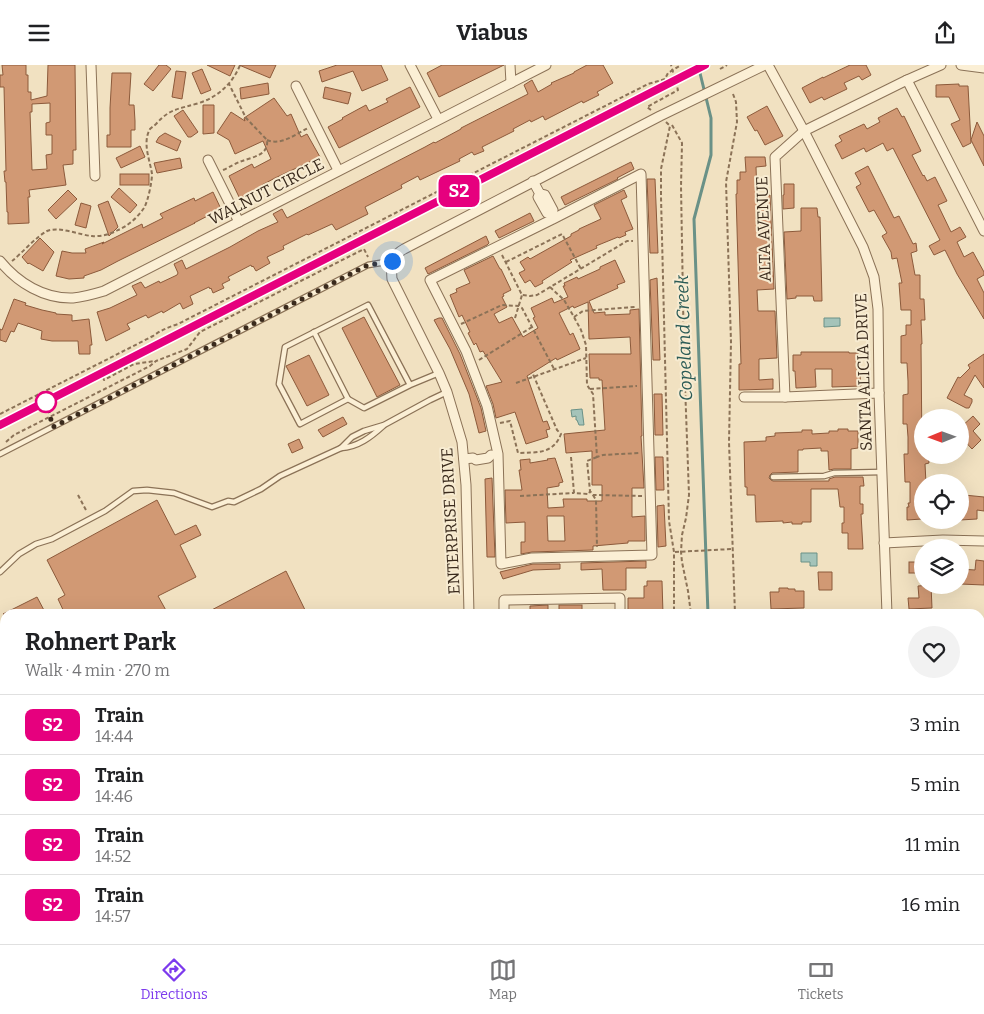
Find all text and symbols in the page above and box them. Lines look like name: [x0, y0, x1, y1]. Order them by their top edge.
icon: menu: [25, 19, 53, 47]
text: Viabus: [456, 19, 528, 46]
icon: share: [931, 19, 959, 47]
street label: WALNUT CIRCLE: [205, 154, 327, 229]
line badge: S2: [436, 175, 482, 207]
street label: ALTA AVENUE: [752, 176, 775, 282]
text: S2: [449, 180, 469, 202]
your location: [380, 249, 405, 274]
water label: Copeland Creek: [671, 274, 697, 401]
street label: SANTA ALICIA DRIVE: [851, 293, 876, 451]
unlabelled marker: [35, 391, 57, 413]
north arrow: [914, 409, 969, 464]
map controls: [914, 409, 969, 594]
street label: ENTERPRISE DRIVE: [437, 447, 464, 595]
button: locate: [914, 474, 969, 529]
button: layers: [914, 539, 969, 594]
button: heart: [908, 626, 960, 678]
text: Rohnert Park: [25, 628, 176, 656]
text: Walk · 4 min · 270 m: [25, 661, 170, 680]
text: Train: [95, 704, 144, 727]
text: 3 min: [910, 713, 960, 736]
text: S2: [42, 714, 63, 736]
text: 14:44: [95, 727, 133, 746]
text: Train: [95, 764, 144, 787]
text: 5 min: [910, 773, 960, 796]
text: S2: [42, 774, 63, 796]
text: 14:46: [95, 787, 133, 806]
text: Train: [95, 824, 144, 847]
text: 11 min: [905, 833, 960, 856]
text: S2: [42, 834, 63, 856]
text: 14:52: [95, 847, 131, 866]
text: Train: [95, 884, 144, 907]
text: 16 min: [902, 893, 960, 916]
text: S2: [42, 894, 63, 916]
text: 14:57: [95, 907, 130, 926]
tab: Directions: [140, 956, 208, 1003]
tab: Map: [489, 956, 517, 1003]
tab: Tickets: [798, 956, 844, 1003]

